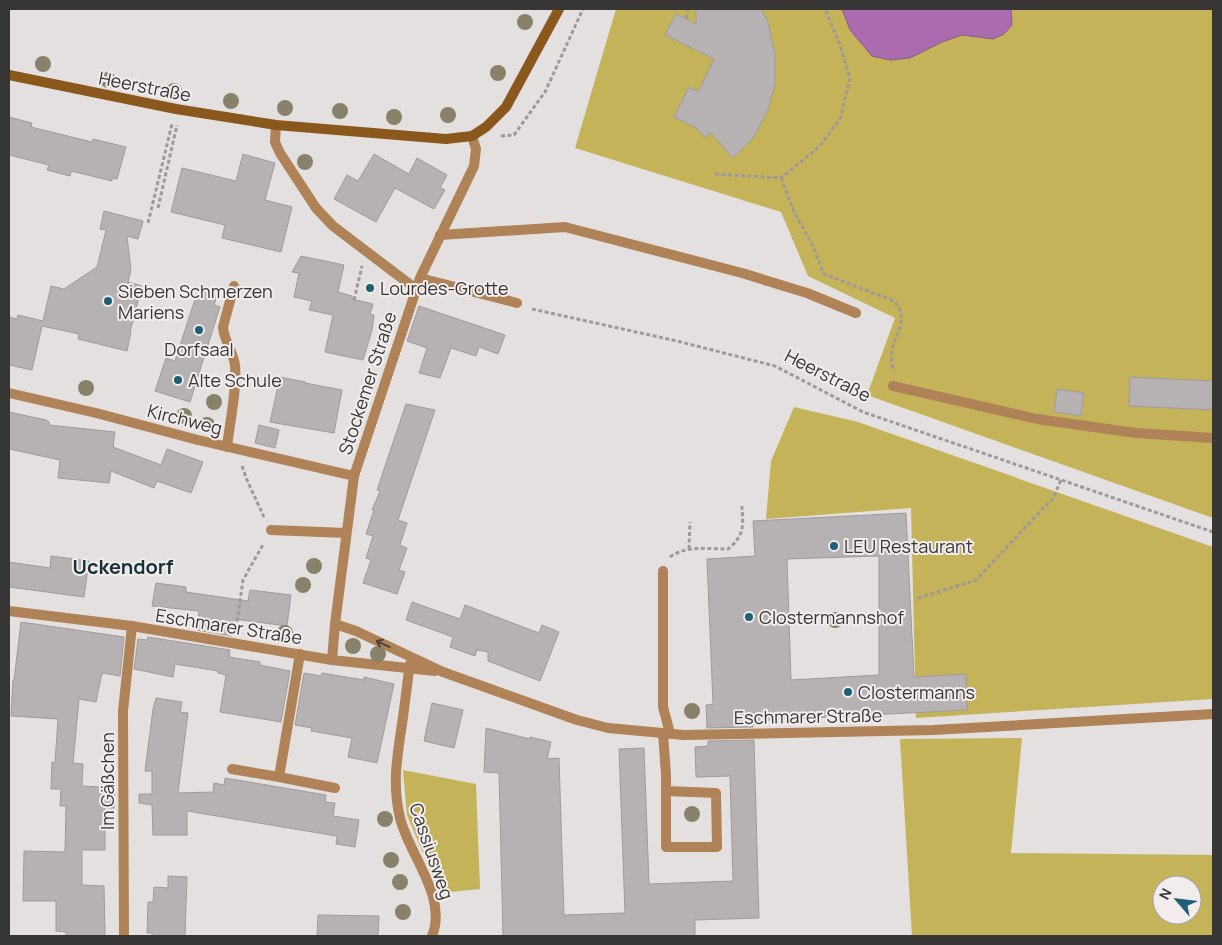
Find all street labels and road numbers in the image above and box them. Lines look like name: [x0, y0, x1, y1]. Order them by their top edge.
street label: Heerstraße: [97, 65, 193, 107]
street label: Stockemer Straße: [333, 308, 401, 458]
street label: Heerstraße: [781, 343, 875, 407]
street label: Kirchweg: [145, 398, 225, 440]
street label: Eschmarer Straße: [154, 603, 304, 649]
street label: Eschmarer Straße: [734, 703, 882, 729]
street label: Im Gäßchen: [95, 732, 119, 830]
street label: Cassiusweg: [404, 800, 460, 902]

